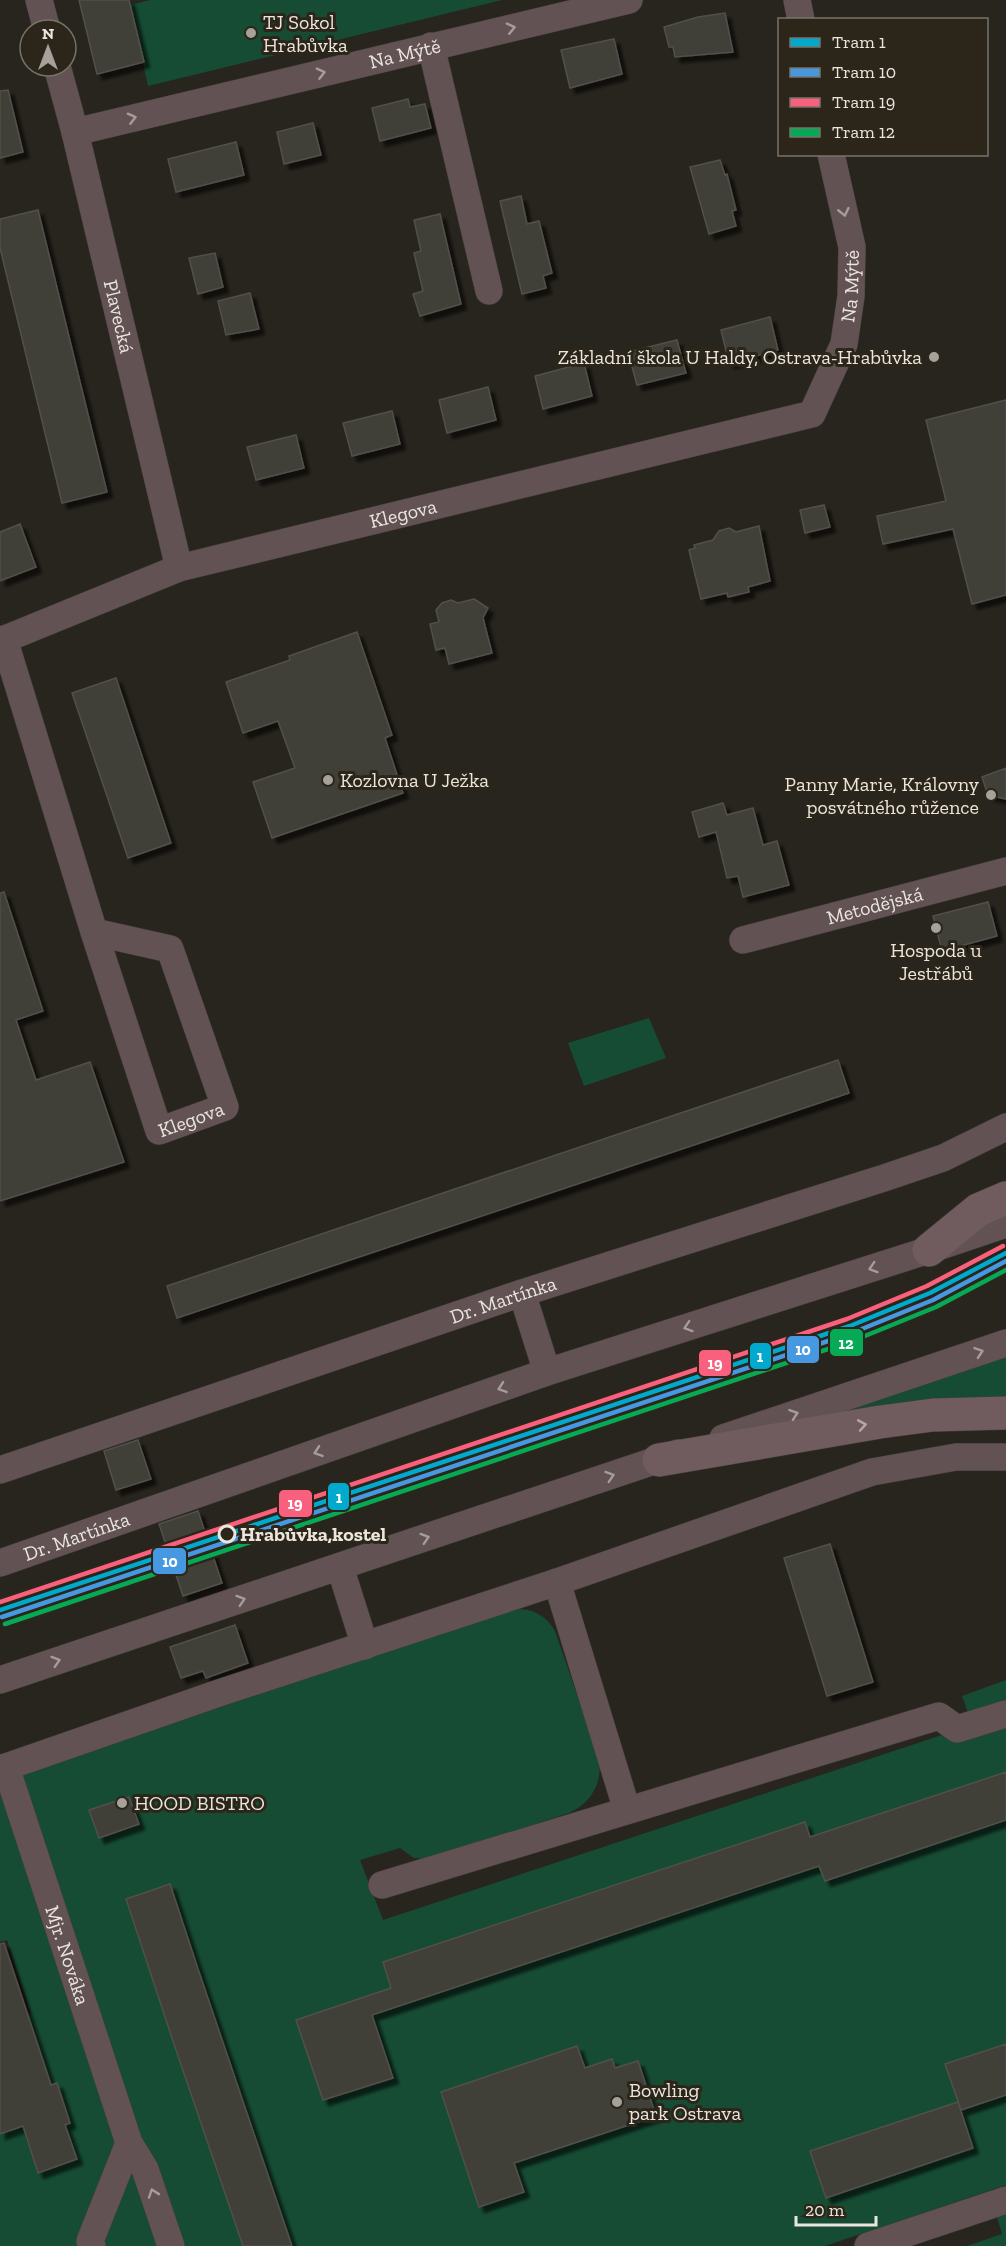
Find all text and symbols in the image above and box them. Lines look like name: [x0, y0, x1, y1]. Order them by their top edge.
place label: TJ Sokol Hrabůvka: [263, 10, 348, 57]
north arrow: [18, 18, 78, 78]
legend: [778, 18, 988, 156]
one-way arrow: [506, 22, 516, 35]
text: N: [42, 24, 54, 43]
marker: TJ Sokol Hrabůvka: [244, 26, 258, 40]
text: Tram 1: [832, 31, 886, 53]
street label: Na Mýtě: [367, 33, 443, 74]
text: Tram 10: [832, 61, 896, 83]
one-way arrow: [316, 67, 326, 80]
text: Tram 19: [832, 91, 895, 113]
one-way arrow: [126, 113, 136, 126]
text: Tram 12: [832, 121, 895, 143]
one-way arrow: [837, 206, 850, 216]
street label: Na Mýtě: [835, 250, 864, 324]
street label: Plavecká: [99, 277, 139, 356]
place label: Základní škola U Haldy, Ostrava-Hrabůvka: [558, 345, 922, 369]
marker: Základní škola U Haldy, Ostrava-Hrabůvka: [927, 350, 941, 364]
street label: Klegova: [367, 494, 440, 533]
place label: Kozlovna U Ježka: [340, 768, 489, 792]
place label: Panny Marie, Královny posvátného růžence: [785, 772, 980, 819]
marker: Kozlovna U Ježka: [321, 773, 335, 787]
marker: Panny Marie, Královny posvátného růžence: [984, 788, 998, 802]
street label: Metodějská: [824, 881, 926, 930]
marker: Hospoda u Jestřábů: [929, 921, 943, 935]
place label: Hospoda u Jestřábů: [890, 938, 982, 985]
street label: Klegova: [155, 1096, 228, 1142]
one-way arrow: [868, 1261, 879, 1273]
street label: Dr. Martínka: [447, 1271, 559, 1329]
one-way arrow: [683, 1320, 694, 1333]
line badge: 12: [829, 1328, 864, 1357]
text: 12: [838, 1334, 854, 1353]
line badge: 10: [786, 1335, 820, 1364]
text: 10: [795, 1340, 811, 1359]
line badge: 1: [749, 1342, 772, 1370]
text: 1: [757, 1347, 764, 1366]
one-way arrow: [973, 1347, 984, 1359]
line badge: 19: [698, 1349, 732, 1377]
text: 19: [707, 1354, 723, 1373]
one-way arrow: [497, 1380, 508, 1393]
one-way arrow: [788, 1409, 799, 1422]
one-way arrow: [856, 1419, 866, 1432]
one-way arrow: [313, 1445, 324, 1457]
one-way arrow: [604, 1471, 615, 1483]
line badge: 1: [327, 1482, 350, 1511]
text: 1: [336, 1488, 343, 1507]
line badge: 19: [278, 1489, 313, 1518]
text: 19: [287, 1494, 303, 1513]
street label: Dr. Martínka: [20, 1507, 133, 1566]
place label: Hrabůvka,kostel: [240, 1522, 386, 1546]
marker: Hrabůvka,kostel: [218, 1525, 236, 1543]
one-way arrow: [420, 1533, 430, 1545]
line badge: 10: [152, 1547, 187, 1575]
text: 10: [162, 1552, 178, 1571]
one-way arrow: [235, 1594, 245, 1607]
one-way arrow: [50, 1656, 61, 1669]
place label: HOOD BISTRO: [134, 1791, 265, 1815]
marker: HOOD BISTRO: [115, 1796, 129, 1810]
street label: Mjr. Nováka: [40, 1902, 95, 2008]
place label: Bowling park Ostrava: [629, 2078, 741, 2125]
marker: Bowling park Ostrava: [610, 2095, 624, 2109]
one-way arrow: [148, 2188, 160, 2199]
scale bar: [796, 2189, 876, 2227]
text: 20 m: [805, 2199, 845, 2221]

